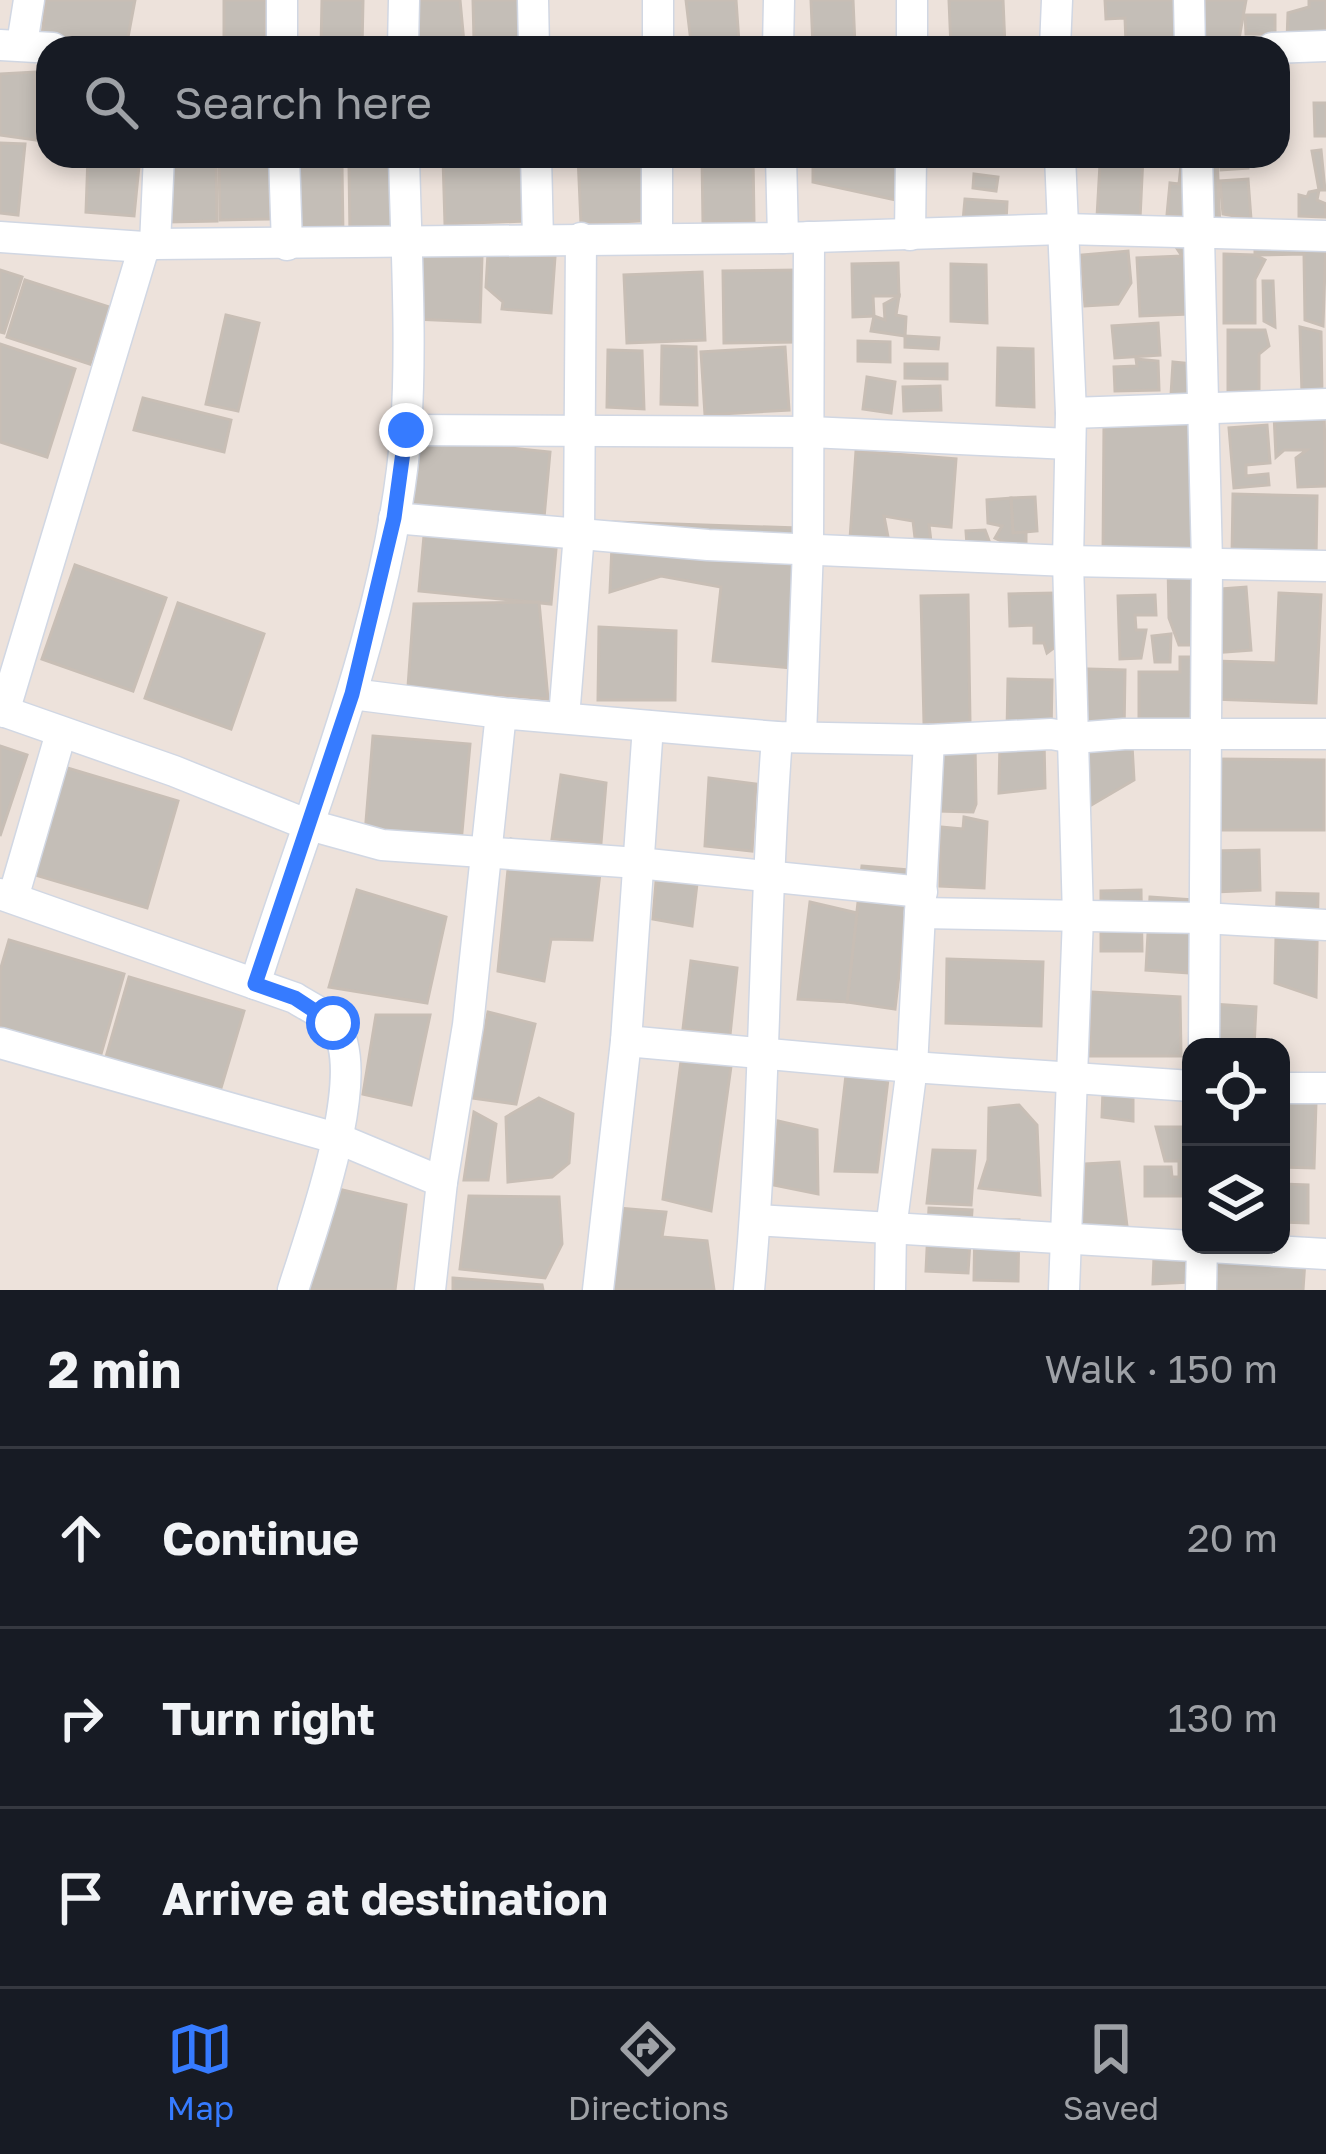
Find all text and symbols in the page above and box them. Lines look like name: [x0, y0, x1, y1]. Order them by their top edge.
search box: [36, 36, 1290, 168]
icon: search: [78, 69, 144, 135]
text: Search here: [174, 75, 432, 129]
route end: [379, 403, 433, 457]
route start: [306, 996, 360, 1050]
map controls: [1182, 1038, 1290, 1254]
button: locate: [1182, 1038, 1290, 1146]
button: layers: [1182, 1146, 1290, 1254]
text: 2 min: [48, 1338, 181, 1399]
text: Walk · 150 m: [1044, 1345, 1278, 1392]
icon: ahead: [48, 1505, 114, 1571]
text: Continue: [162, 1511, 359, 1565]
text: 20 m: [1187, 1514, 1278, 1561]
icon: right: [48, 1685, 114, 1751]
text: Turn right: [162, 1691, 375, 1745]
text: 130 m: [1168, 1694, 1278, 1741]
icon: arrive: [48, 1865, 114, 1931]
text: Arrive at destination: [162, 1871, 608, 1925]
tab: Map: [167, 2016, 234, 2127]
tab: Directions: [568, 2016, 729, 2127]
tab: Saved: [1063, 2016, 1159, 2127]

